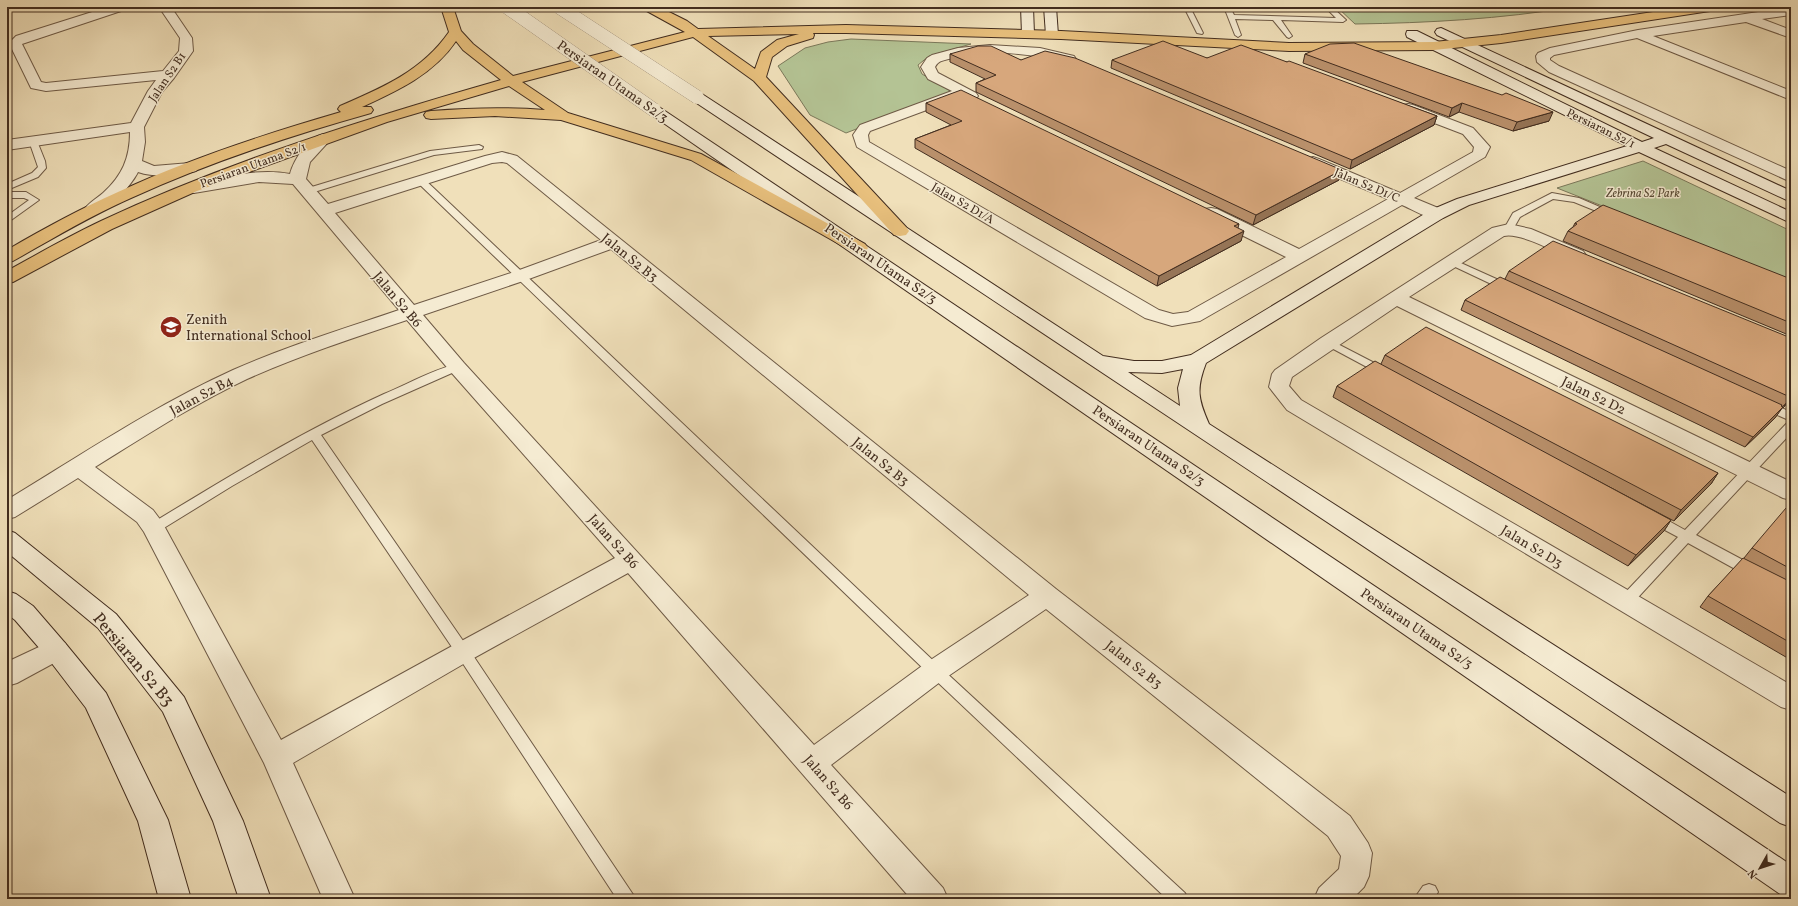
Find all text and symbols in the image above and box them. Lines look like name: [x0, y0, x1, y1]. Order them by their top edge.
street label: Persiaran Utama S2/3: [553, 37, 672, 128]
street label: Jalan S2 B1: [145, 50, 190, 106]
street label: Persiaran S2/1: [1564, 105, 1638, 152]
street label: Persiaran Utama S2/1: [198, 139, 309, 193]
street label: Jalan S2 D1/C: [1331, 165, 1402, 207]
street label: Jalan S2 D1/A: [928, 179, 997, 229]
park label: Zebrina S2 Park: [1605, 186, 1680, 202]
street label: Persiaran Utama S2/3: [820, 219, 940, 309]
street label: Jalan S2 B3: [597, 229, 661, 287]
street label: Jalan S2 B6: [368, 268, 426, 332]
place label: Zenith International School: [186, 311, 312, 346]
school or university icon: Zenith International School: [158, 314, 184, 340]
street label: Jalan S2 B4: [167, 372, 237, 421]
street label: Jalan S2 D2: [1558, 373, 1629, 420]
street label: Persiaran Utama S2/3: [1088, 401, 1208, 491]
street label: Jalan S2 B3: [848, 433, 912, 491]
street label: Jalan S2 B6: [583, 510, 643, 574]
street label: Jalan S2 D3: [1497, 521, 1566, 573]
street label: Persiaran Utama S2/3: [1356, 584, 1476, 674]
street label: Persiaran S2 B3: [87, 608, 179, 712]
street label: Jalan S2 B3: [1100, 637, 1166, 694]
street label: Jalan S2 B6: [798, 751, 857, 815]
north arrow: [1740, 848, 1780, 888]
text: N: [1745, 866, 1762, 881]

